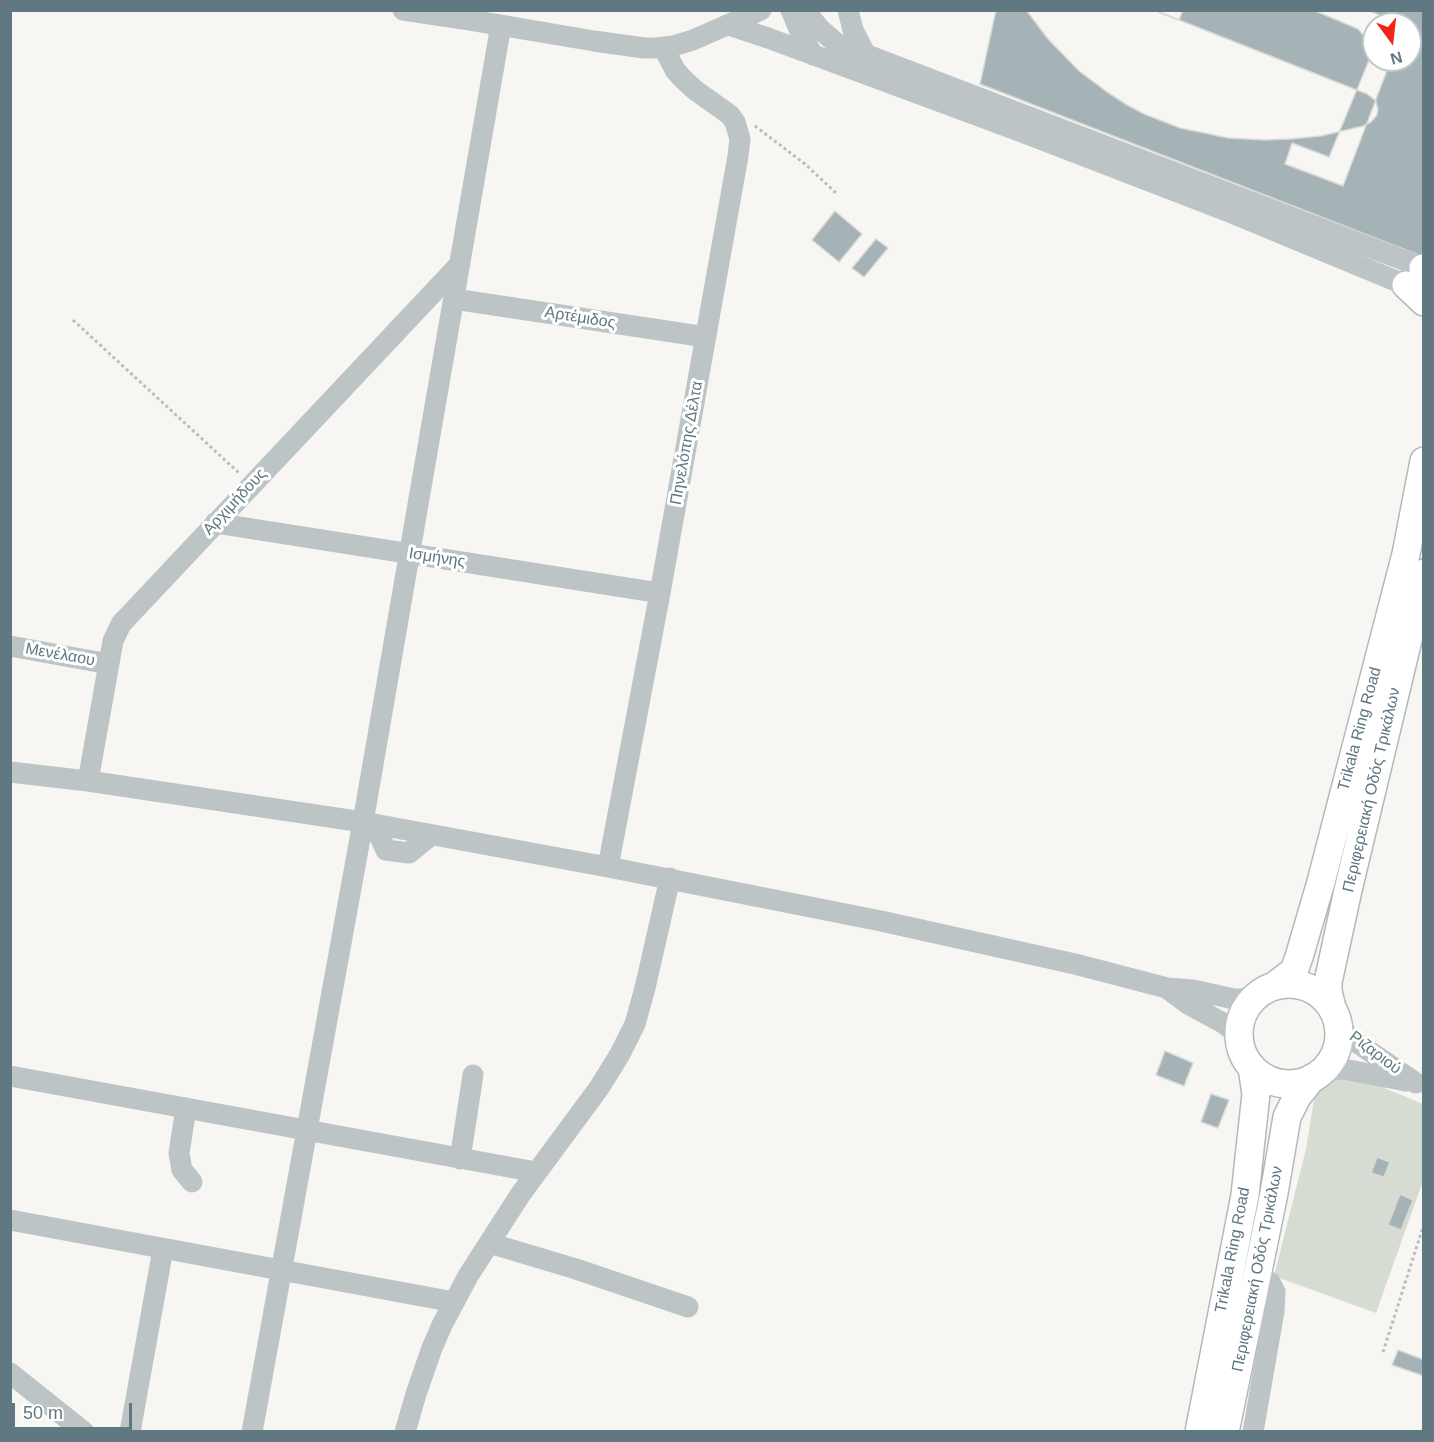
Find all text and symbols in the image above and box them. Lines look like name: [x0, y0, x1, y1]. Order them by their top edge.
north arrow: [1362, 12, 1422, 72]
text: N: [1388, 48, 1404, 68]
street label: Αρτέμιδος: [543, 303, 617, 333]
street label: Πηνελόπης Δέλτα: [667, 380, 707, 506]
street label: Αρχιμήδους: [199, 465, 271, 539]
street label: Ισμήνης: [407, 544, 467, 572]
street label: Μενέλαου: [24, 639, 96, 671]
street label: Trikala Ring Road: [1334, 665, 1386, 793]
street label: Περιφερειακή Οδός Τρικάλων: [1339, 686, 1405, 894]
street label: Ριζαριού: [1345, 1027, 1405, 1079]
street label: Περιφερειακή Οδός Τρικάλων: [1229, 1164, 1287, 1374]
street label: Trikala Ring Road: [1211, 1186, 1255, 1314]
scale bar: [15, 1391, 135, 1429]
text: 50 m: [23, 1403, 63, 1423]

